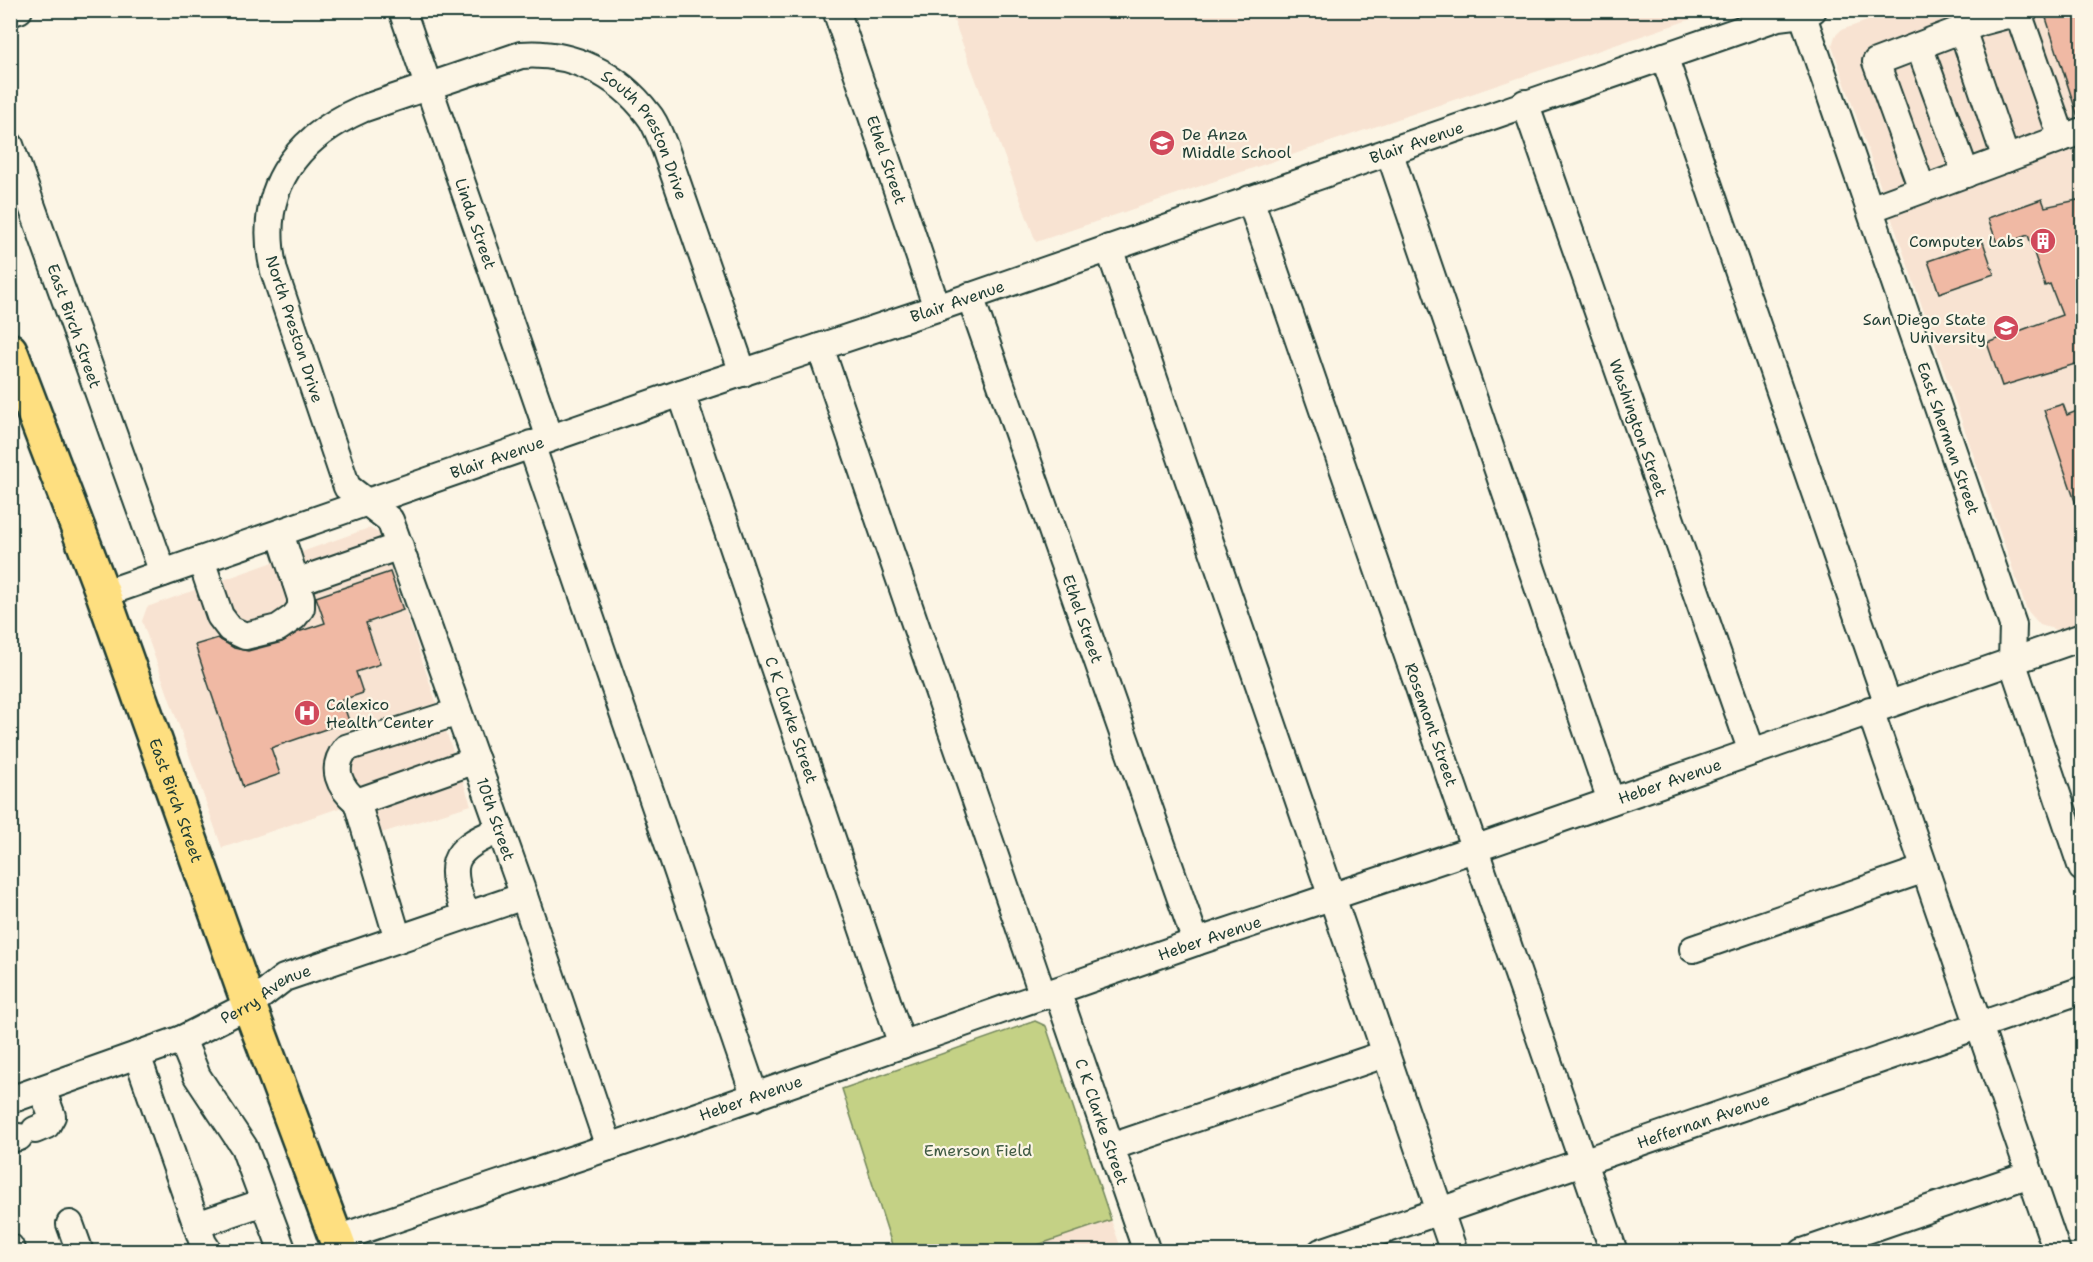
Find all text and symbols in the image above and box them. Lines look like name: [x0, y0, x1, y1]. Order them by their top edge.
street label: South Preston Drive: [597, 65, 692, 202]
street label: Ethel Street: [861, 113, 911, 207]
street label: Blair Avenue: [1367, 117, 1466, 169]
place label: De Anza Middle School: [1182, 124, 1292, 163]
school or university icon: De Anza Middle School: [1147, 128, 1177, 158]
street label: Linda Street: [450, 175, 501, 272]
building icon: Computer Labs: [2028, 226, 2058, 256]
place label: Computer Labs: [1909, 231, 2024, 252]
street label: North Preston Drive: [261, 253, 328, 405]
street label: East Birch Street: [42, 261, 106, 391]
street label: Blair Avenue: [907, 276, 1007, 327]
place label: San Diego State University: [1863, 309, 1986, 348]
school or university icon: San Diego State University: [1991, 313, 2021, 343]
street label: Washington Street: [1604, 356, 1672, 499]
street label: East Sherman Street: [1912, 359, 1984, 518]
street label: Blair Avenue: [447, 431, 547, 484]
street label: Ethel Street: [1057, 572, 1108, 666]
street label: C K Clarke Street: [760, 654, 823, 786]
street label: Rosemont Street: [1400, 660, 1462, 789]
place label: Calexico Health Center: [326, 694, 434, 733]
hospital icon: Calexico Health Center: [292, 698, 322, 728]
street label: East Birch Street: [144, 735, 208, 865]
street label: Heber Avenue: [1615, 754, 1724, 809]
street label: 10th Street: [471, 775, 520, 864]
street label: Heber Avenue: [1155, 911, 1264, 966]
street label: Perry Avenue: [217, 960, 314, 1029]
street label: C K Clarke Street: [1070, 1056, 1133, 1188]
street label: Heber Avenue: [696, 1070, 805, 1126]
street label: Heffernan Avenue: [1634, 1088, 1772, 1153]
park label: Emerson Field: [924, 1140, 1032, 1161]

